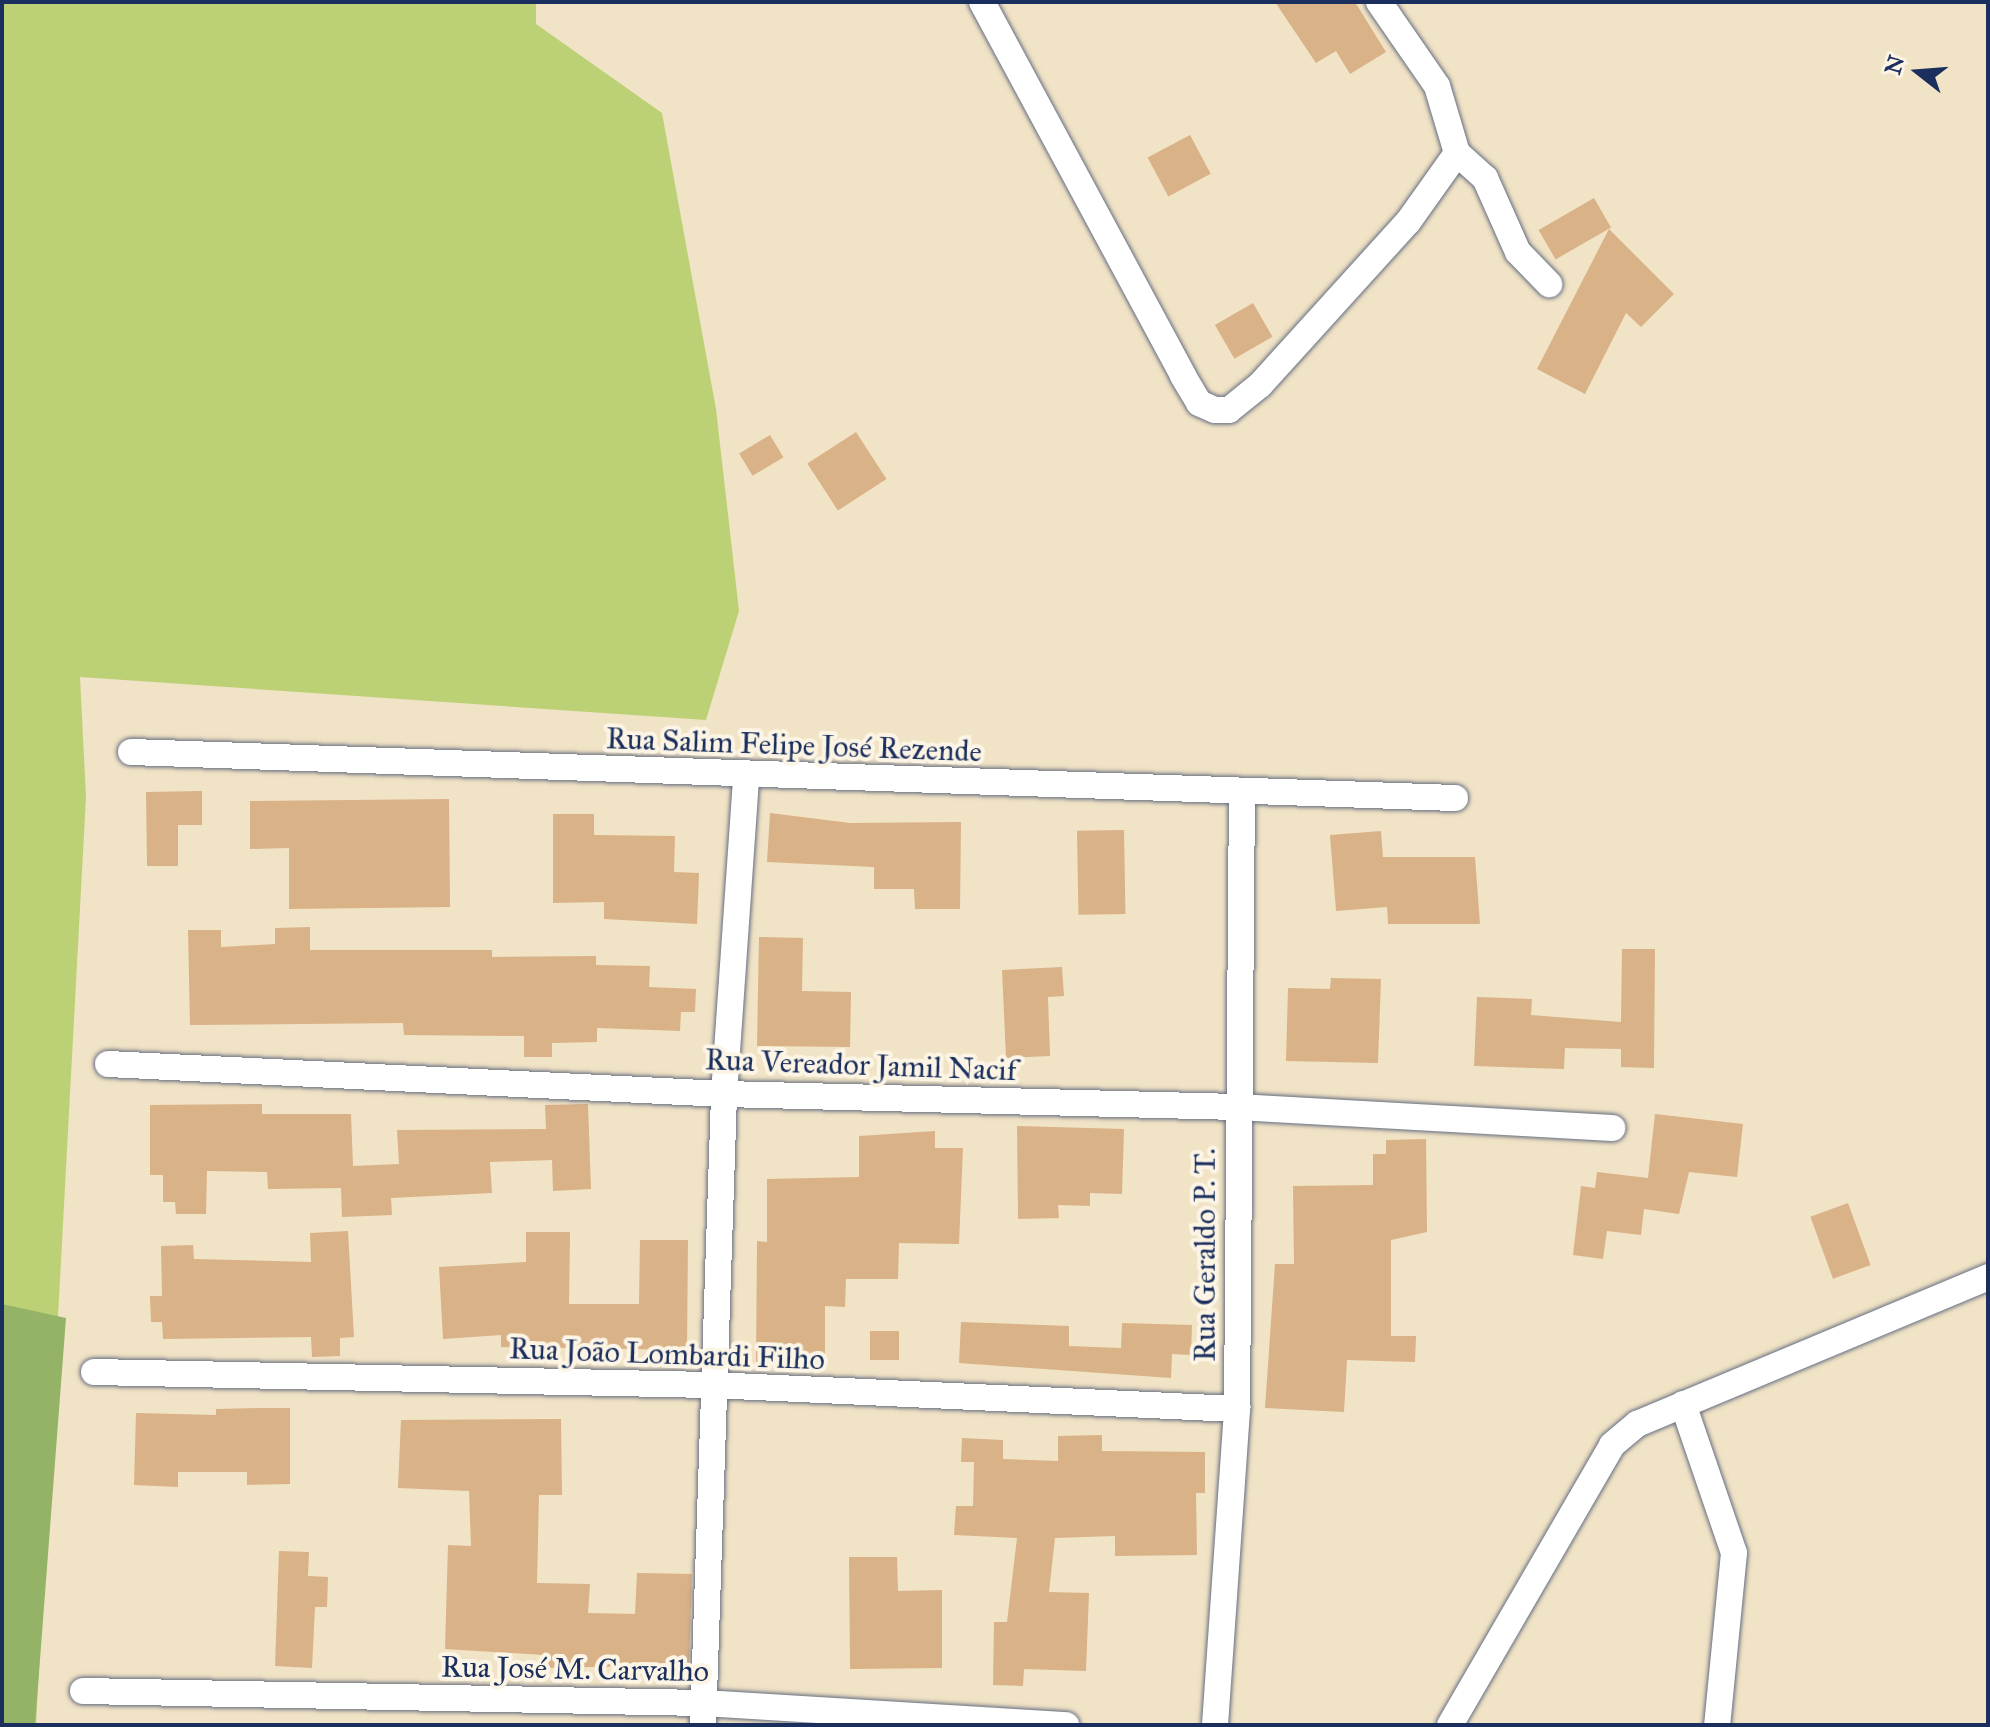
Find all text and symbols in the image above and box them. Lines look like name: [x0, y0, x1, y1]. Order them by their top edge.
north arrow: [1878, 32, 1958, 112]
text: N: [1879, 52, 1910, 78]
street label: Rua Salim Felipe José Rezende: [605, 720, 983, 770]
street label: Rua Vereador Jamil Nacif: [704, 1042, 1018, 1088]
street label: Rua Geraldo P. T.: [1187, 1148, 1223, 1362]
street label: Rua João Lombardi Filho: [509, 1331, 825, 1377]
street label: Rua José M. Carvalho: [441, 1649, 709, 1689]

